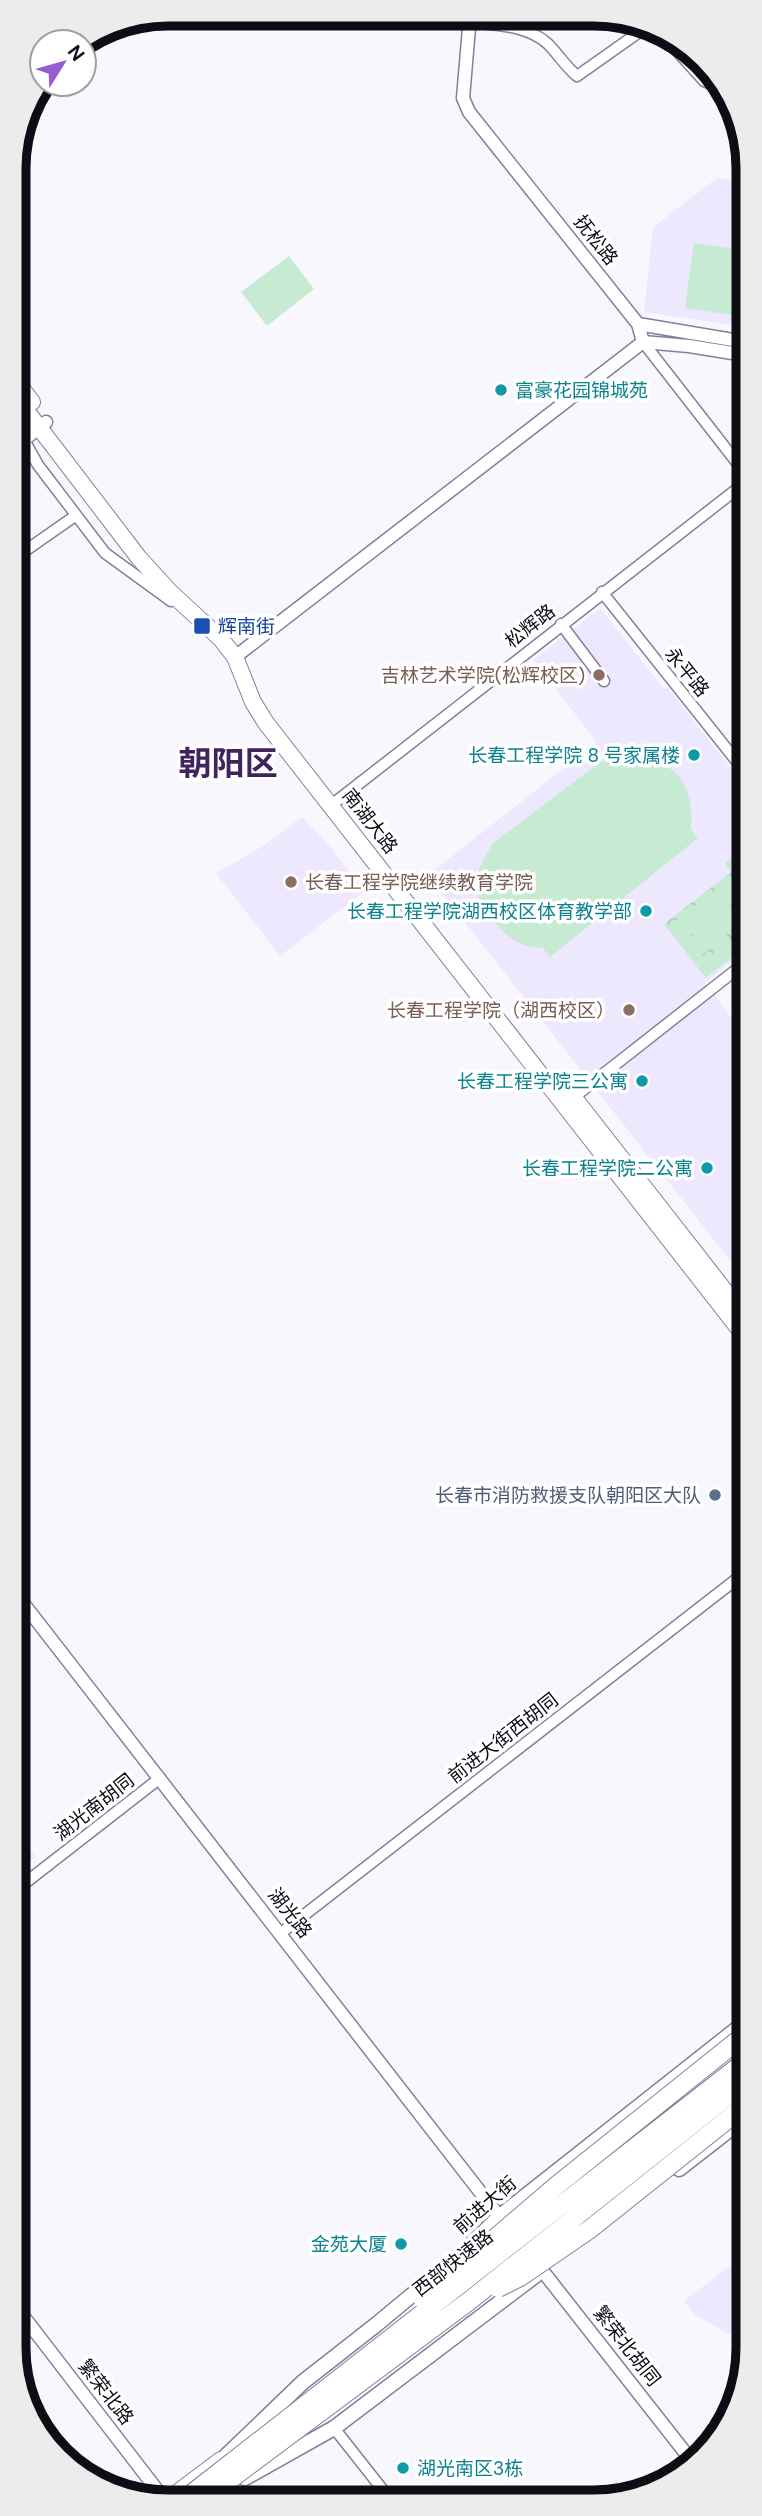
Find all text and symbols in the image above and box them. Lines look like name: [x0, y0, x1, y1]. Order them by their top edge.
north arrow: [28, 28, 98, 98]
text: N: [62, 40, 90, 66]
street label: 抚松路: [569, 210, 623, 270]
place label: 富豪花园锦城苑: [515, 378, 648, 403]
marker: 富豪花园锦城苑: [493, 382, 509, 398]
street label: 松辉路: [500, 599, 560, 653]
place label: 辉南街: [218, 614, 275, 639]
marker: 辉南街: [192, 616, 212, 636]
street label: 永平路: [659, 642, 715, 702]
place label: 吉林艺术学院(松辉校区): [381, 663, 585, 688]
marker: 吉林艺术学院(松辉校区): [591, 667, 607, 683]
district label: 朝阳区: [179, 742, 278, 785]
place label: 长春工程学院 8 号家属楼: [468, 743, 680, 768]
marker: 长春工程学院 8 号家属楼: [686, 747, 702, 763]
street label: 南湖大路: [337, 783, 403, 859]
place label: 长春工程学院继续教育学院: [305, 870, 533, 895]
marker: 长春工程学院继续教育学院: [283, 874, 299, 890]
place label: 长春工程学院湖西校区体育教学部: [347, 899, 632, 924]
marker: 长春工程学院湖西校区体育教学部: [638, 903, 654, 919]
place label: 长春工程学院（湖西校区）: [387, 998, 615, 1023]
marker: 长春工程学院（湖西校区）: [621, 1002, 637, 1018]
place label: 长春工程学院三公寓: [457, 1069, 628, 1094]
marker: 长春工程学院三公寓: [634, 1073, 650, 1089]
place label: 长春工程学院二公寓: [522, 1156, 693, 1181]
marker: 长春工程学院二公寓: [699, 1160, 715, 1176]
place label: 长春市消防救援支队朝阳区大队: [435, 1483, 701, 1508]
marker: 长春市消防救援支队朝阳区大队: [707, 1487, 723, 1503]
street label: 前进大街西胡同: [443, 1687, 563, 1789]
street label: 湖光南胡同: [49, 1768, 139, 1846]
street label: 湖光路: [263, 1883, 317, 1943]
street label: 前进大街: [448, 2171, 522, 2239]
street label: 西部快速路: [408, 2224, 498, 2302]
place label: 金苑大厦: [311, 2232, 387, 2257]
marker: 金苑大厦: [393, 2236, 409, 2252]
street label: 繁荣北胡同: [588, 2301, 666, 2391]
street label: 繁荣北路: [73, 2354, 139, 2430]
place label: 湖光南区3栋: [417, 2456, 523, 2481]
marker: 湖光南区3栋: [395, 2460, 411, 2476]

